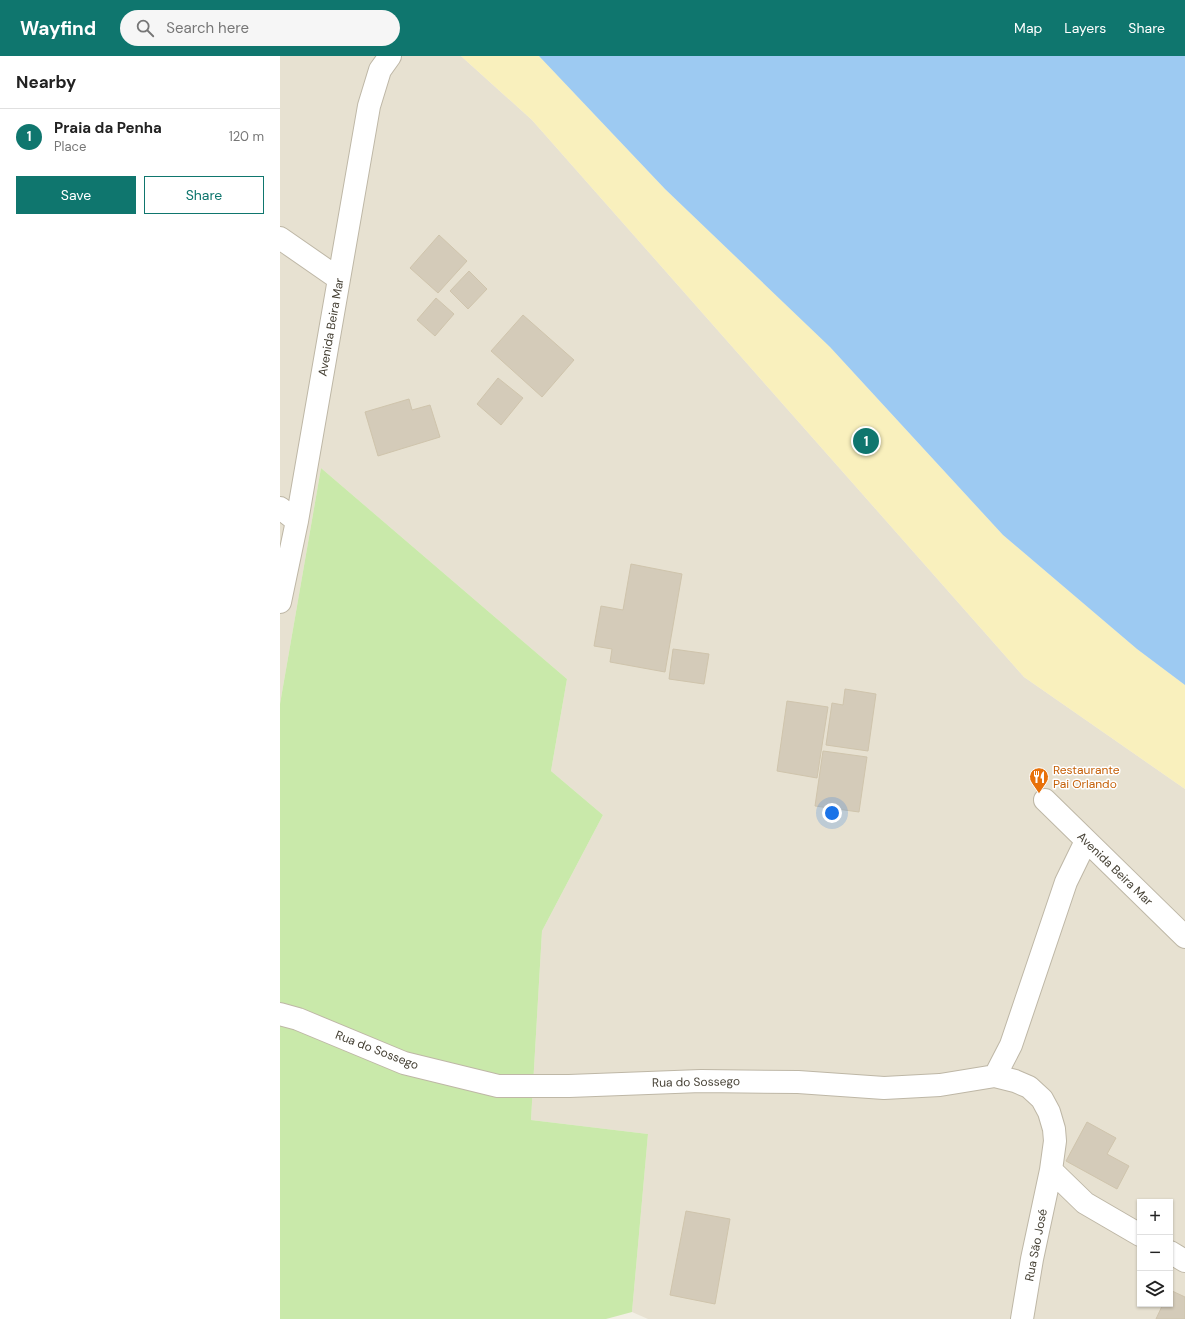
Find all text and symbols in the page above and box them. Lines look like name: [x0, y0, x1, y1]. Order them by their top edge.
search box: [120, 10, 400, 46]
text: Wayfind: [20, 16, 96, 41]
icon: search: [134, 17, 156, 39]
text: Search here: [166, 18, 249, 38]
text: Map: [1014, 19, 1042, 37]
text: Layers: [1064, 19, 1106, 37]
text: Share: [1128, 19, 1165, 37]
text: Nearby: [16, 71, 76, 93]
text: Praia da Penha: [54, 118, 162, 138]
text: 1: [27, 128, 31, 145]
text: 120 m: [229, 128, 264, 145]
text: Place: [54, 138, 86, 155]
button: Save: [16, 176, 136, 214]
button: Share: [144, 176, 264, 214]
street label: Avenida Beira Mar: [314, 276, 348, 377]
pin: 1: [853, 426, 879, 456]
place label: Restaurante Pai Orlando: [1053, 762, 1120, 792]
restaurant icon: Restaurante Pai Orlando: [1028, 766, 1050, 794]
your location: [822, 803, 842, 823]
street label: Avenida Beira Mar: [1074, 829, 1157, 910]
street label: Rua do Sossego: [333, 1027, 421, 1073]
street label: Rua do Sossego: [652, 1073, 740, 1091]
map controls: [1137, 1199, 1173, 1307]
button: +: [1137, 1199, 1173, 1235]
street label: Rua São José: [1021, 1207, 1051, 1283]
button: −: [1137, 1235, 1173, 1271]
button: layers: [1137, 1271, 1173, 1307]

